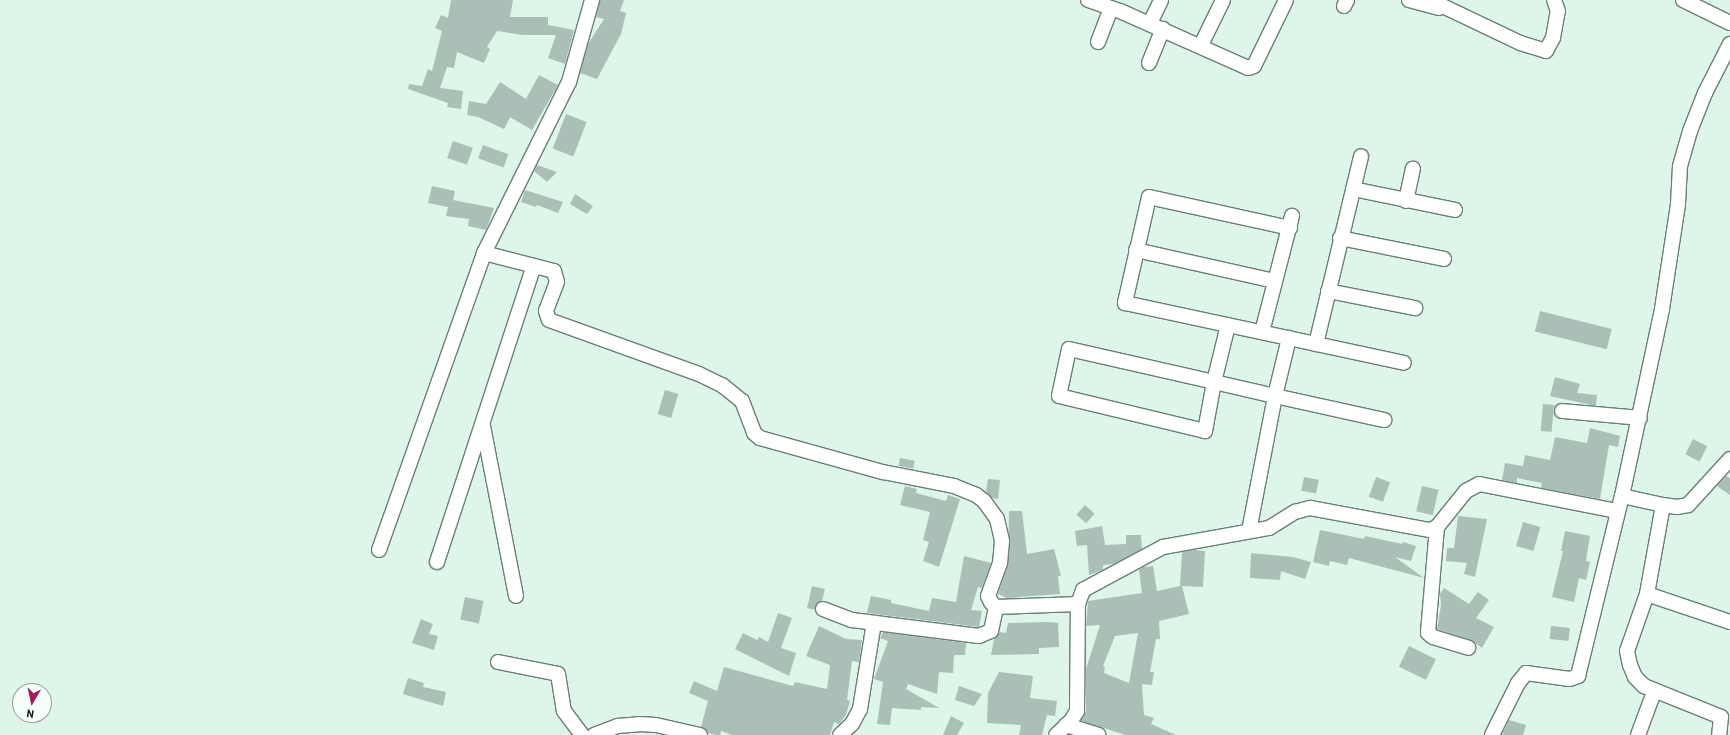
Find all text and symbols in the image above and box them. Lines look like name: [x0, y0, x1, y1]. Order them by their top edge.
north arrow: [12, 683, 52, 723]
text: N: [26, 707, 35, 721]

